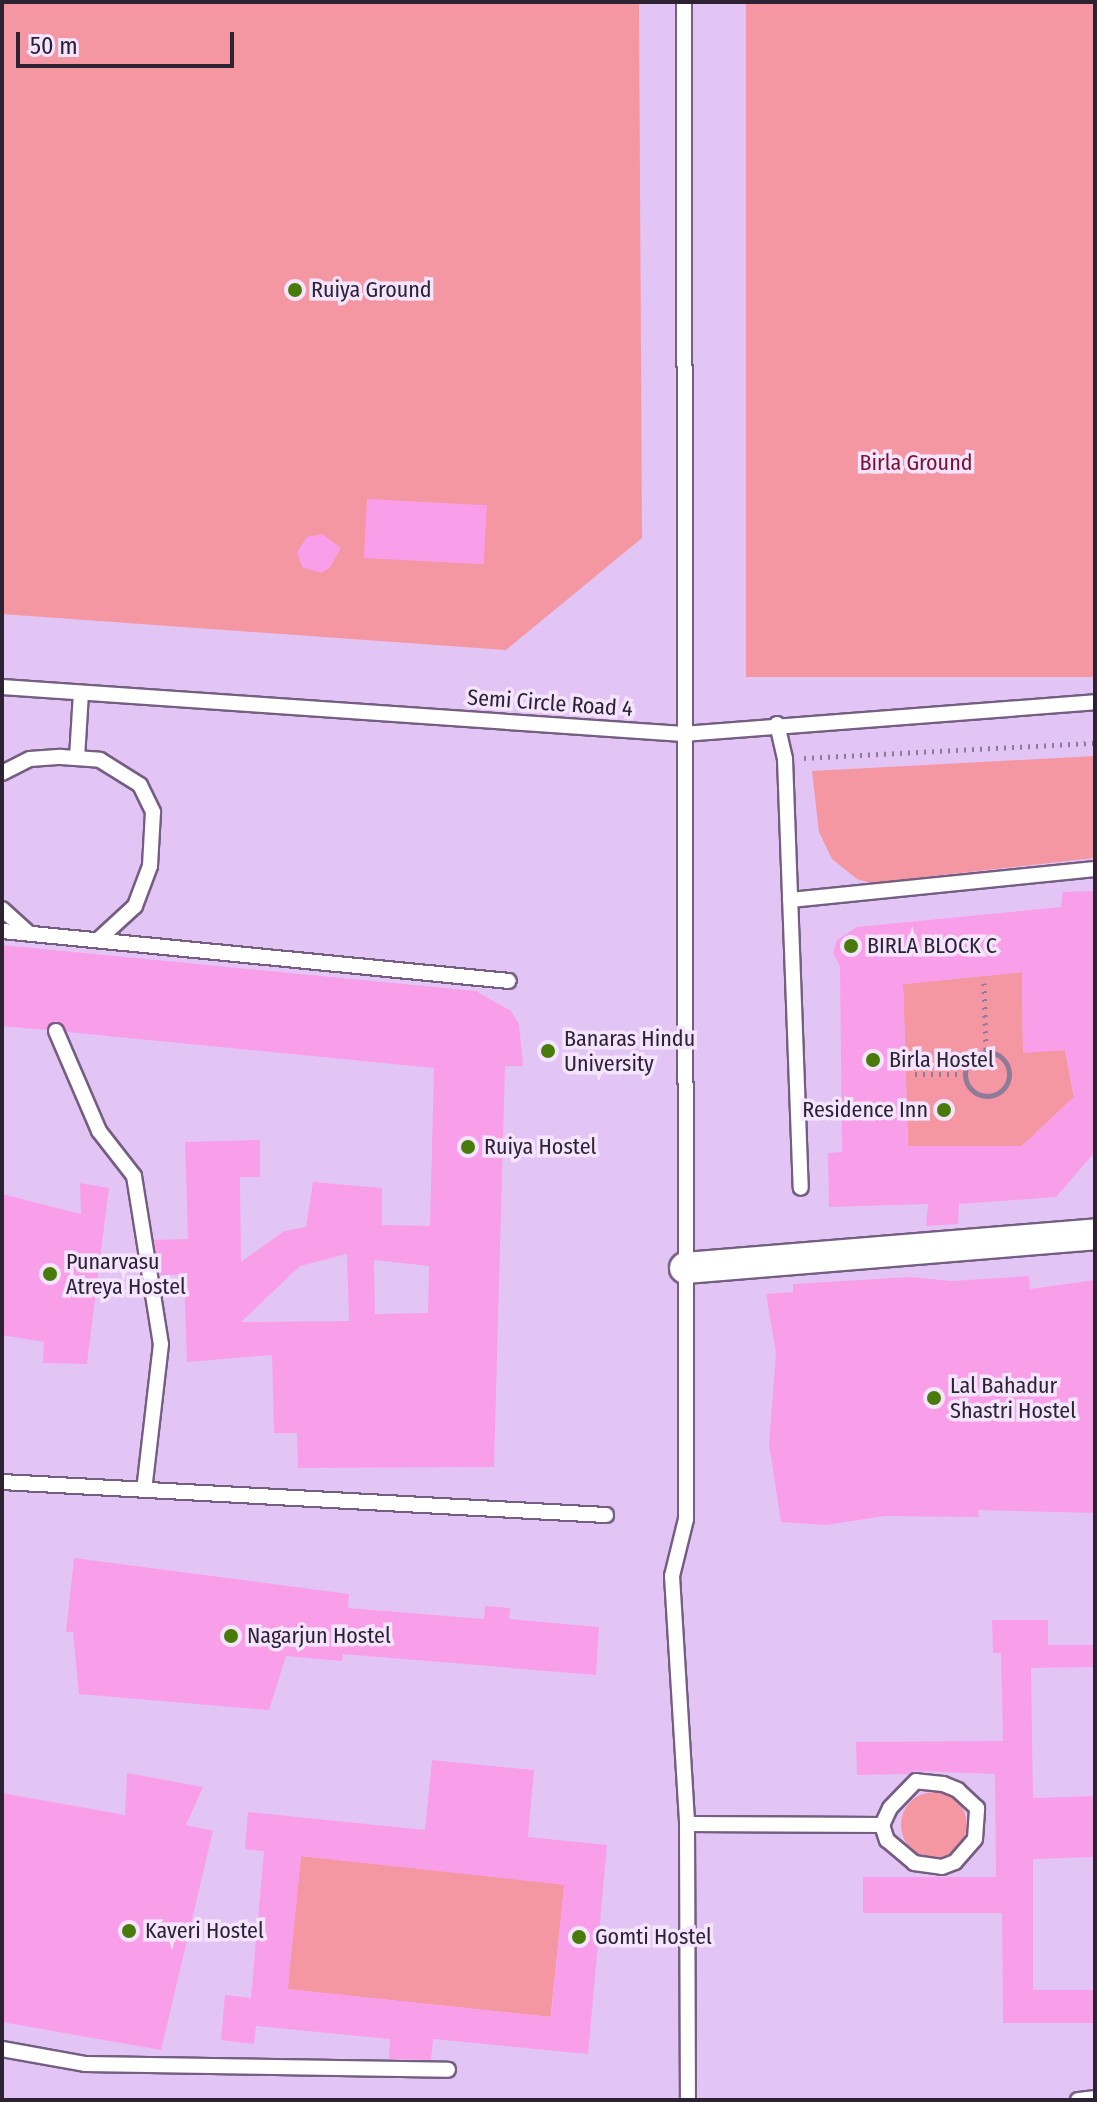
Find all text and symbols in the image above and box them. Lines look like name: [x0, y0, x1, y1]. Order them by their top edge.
scale bar: [20, 16, 238, 66]
text: 50 m: [30, 32, 78, 60]
place label: Ruiya Ground: [311, 277, 432, 303]
marker: Ruiya Ground: [286, 281, 304, 299]
park label: Birla Ground: [859, 450, 973, 476]
street label: Semi Circle Road 4: [466, 684, 634, 722]
place label: BIRLA BLOCK C: [867, 933, 997, 959]
marker: BIRLA BLOCK C: [842, 937, 860, 955]
place label: Banaras Hindu University: [564, 1025, 695, 1076]
marker: Banaras Hindu University: [539, 1042, 557, 1060]
place label: Birla Hostel: [889, 1047, 994, 1073]
marker: Birla Hostel: [864, 1051, 882, 1069]
place label: Residence Inn: [802, 1097, 928, 1123]
marker: Residence Inn: [935, 1101, 953, 1119]
place label: Ruiya Hostel: [484, 1134, 596, 1160]
marker: Ruiya Hostel: [459, 1138, 477, 1156]
place label: Punarvasu Atreya Hostel: [66, 1248, 186, 1300]
marker: Punarvasu Atreya Hostel: [41, 1265, 59, 1283]
place label: Lal Bahadur Shastri Hostel: [950, 1372, 1076, 1424]
marker: Lal Bahadur Shastri Hostel: [925, 1389, 943, 1407]
place label: Nagarjun Hostel: [247, 1623, 391, 1649]
marker: Nagarjun Hostel: [222, 1627, 240, 1645]
place label: Kaveri Hostel: [145, 1918, 264, 1944]
marker: Kaveri Hostel: [120, 1922, 138, 1940]
place label: Gomti Hostel: [595, 1924, 712, 1950]
marker: Gomti Hostel: [570, 1928, 588, 1946]

